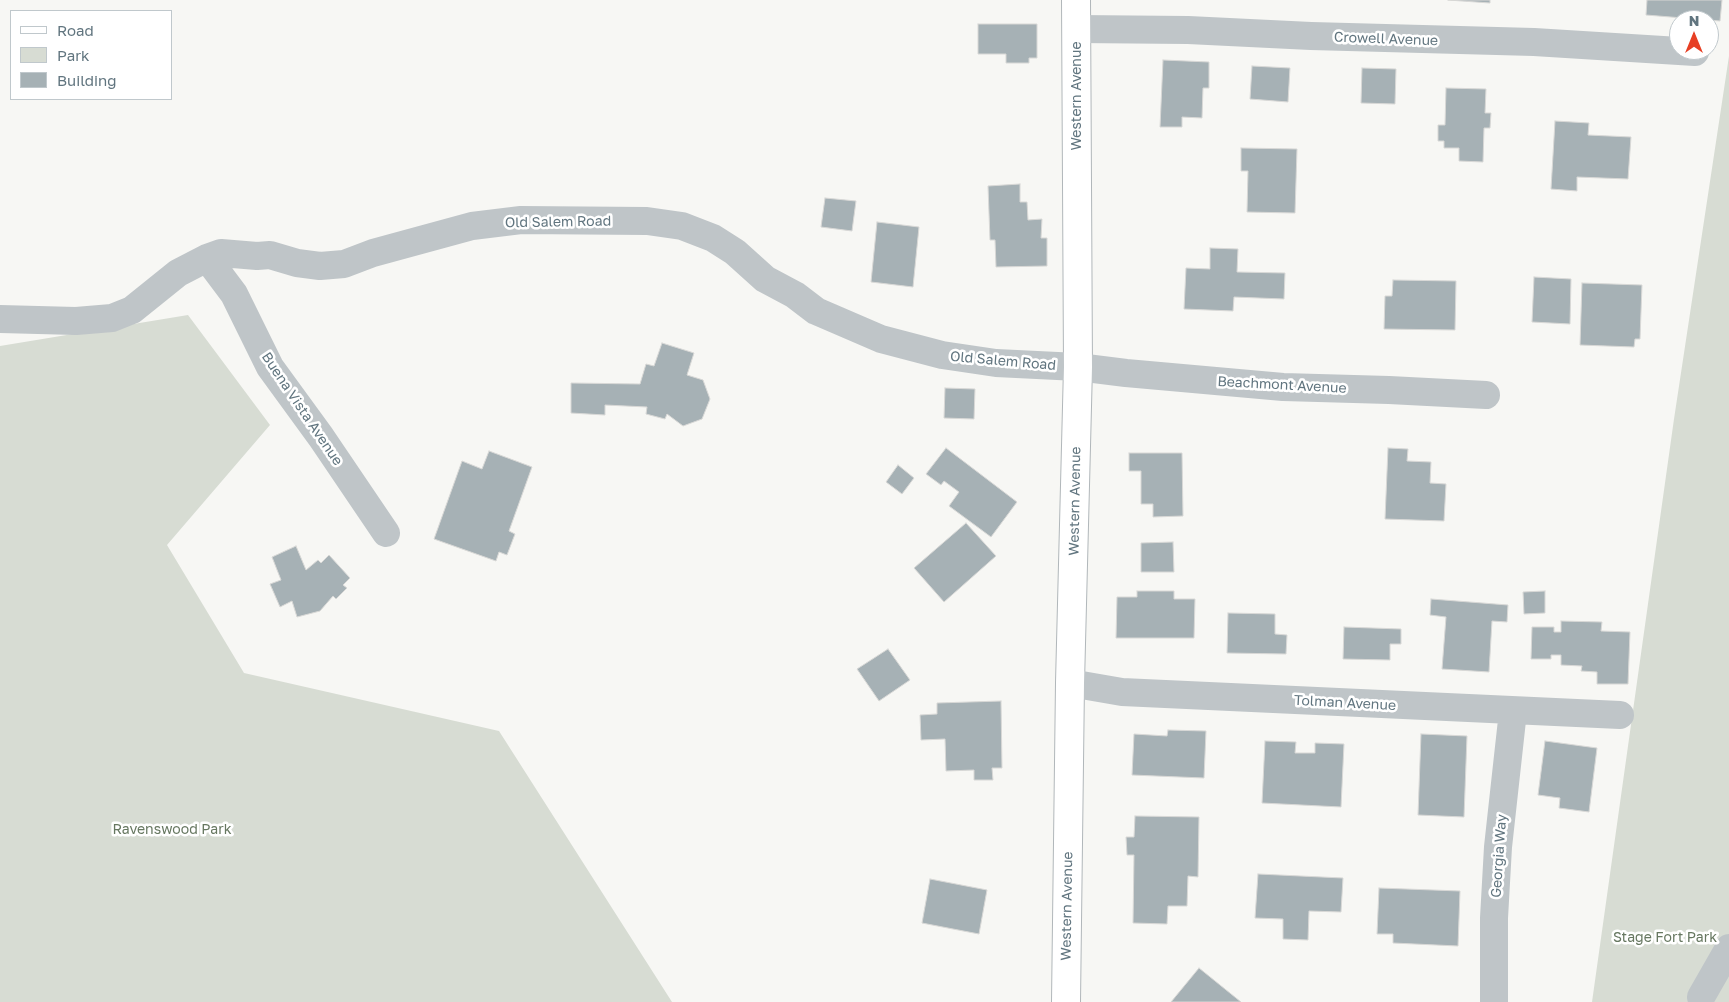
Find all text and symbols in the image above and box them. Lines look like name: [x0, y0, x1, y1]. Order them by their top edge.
legend: [10, 10, 172, 100]
north arrow: [1669, 10, 1719, 60]
text: N: [1689, 12, 1699, 29]
text: Road: [57, 21, 94, 39]
street label: Crowell Avenue: [1334, 29, 1438, 49]
street label: Western Avenue: [1069, 41, 1085, 151]
text: Park: [57, 46, 89, 64]
text: Building: [57, 71, 117, 89]
street label: Old Salem Road: [505, 213, 611, 231]
street label: Old Salem Road: [949, 348, 1057, 374]
street label: Buena Vista Avenue: [258, 349, 346, 469]
street label: Beachmont Avenue: [1217, 373, 1347, 397]
street label: Western Avenue: [1066, 446, 1084, 556]
street label: Tolman Avenue: [1294, 692, 1396, 714]
street label: Georgia Way: [1488, 814, 1510, 898]
park label: Ravenswood Park: [112, 822, 232, 838]
street label: Western Avenue: [1058, 851, 1076, 961]
park label: Stage Fort Park: [1613, 930, 1717, 946]

